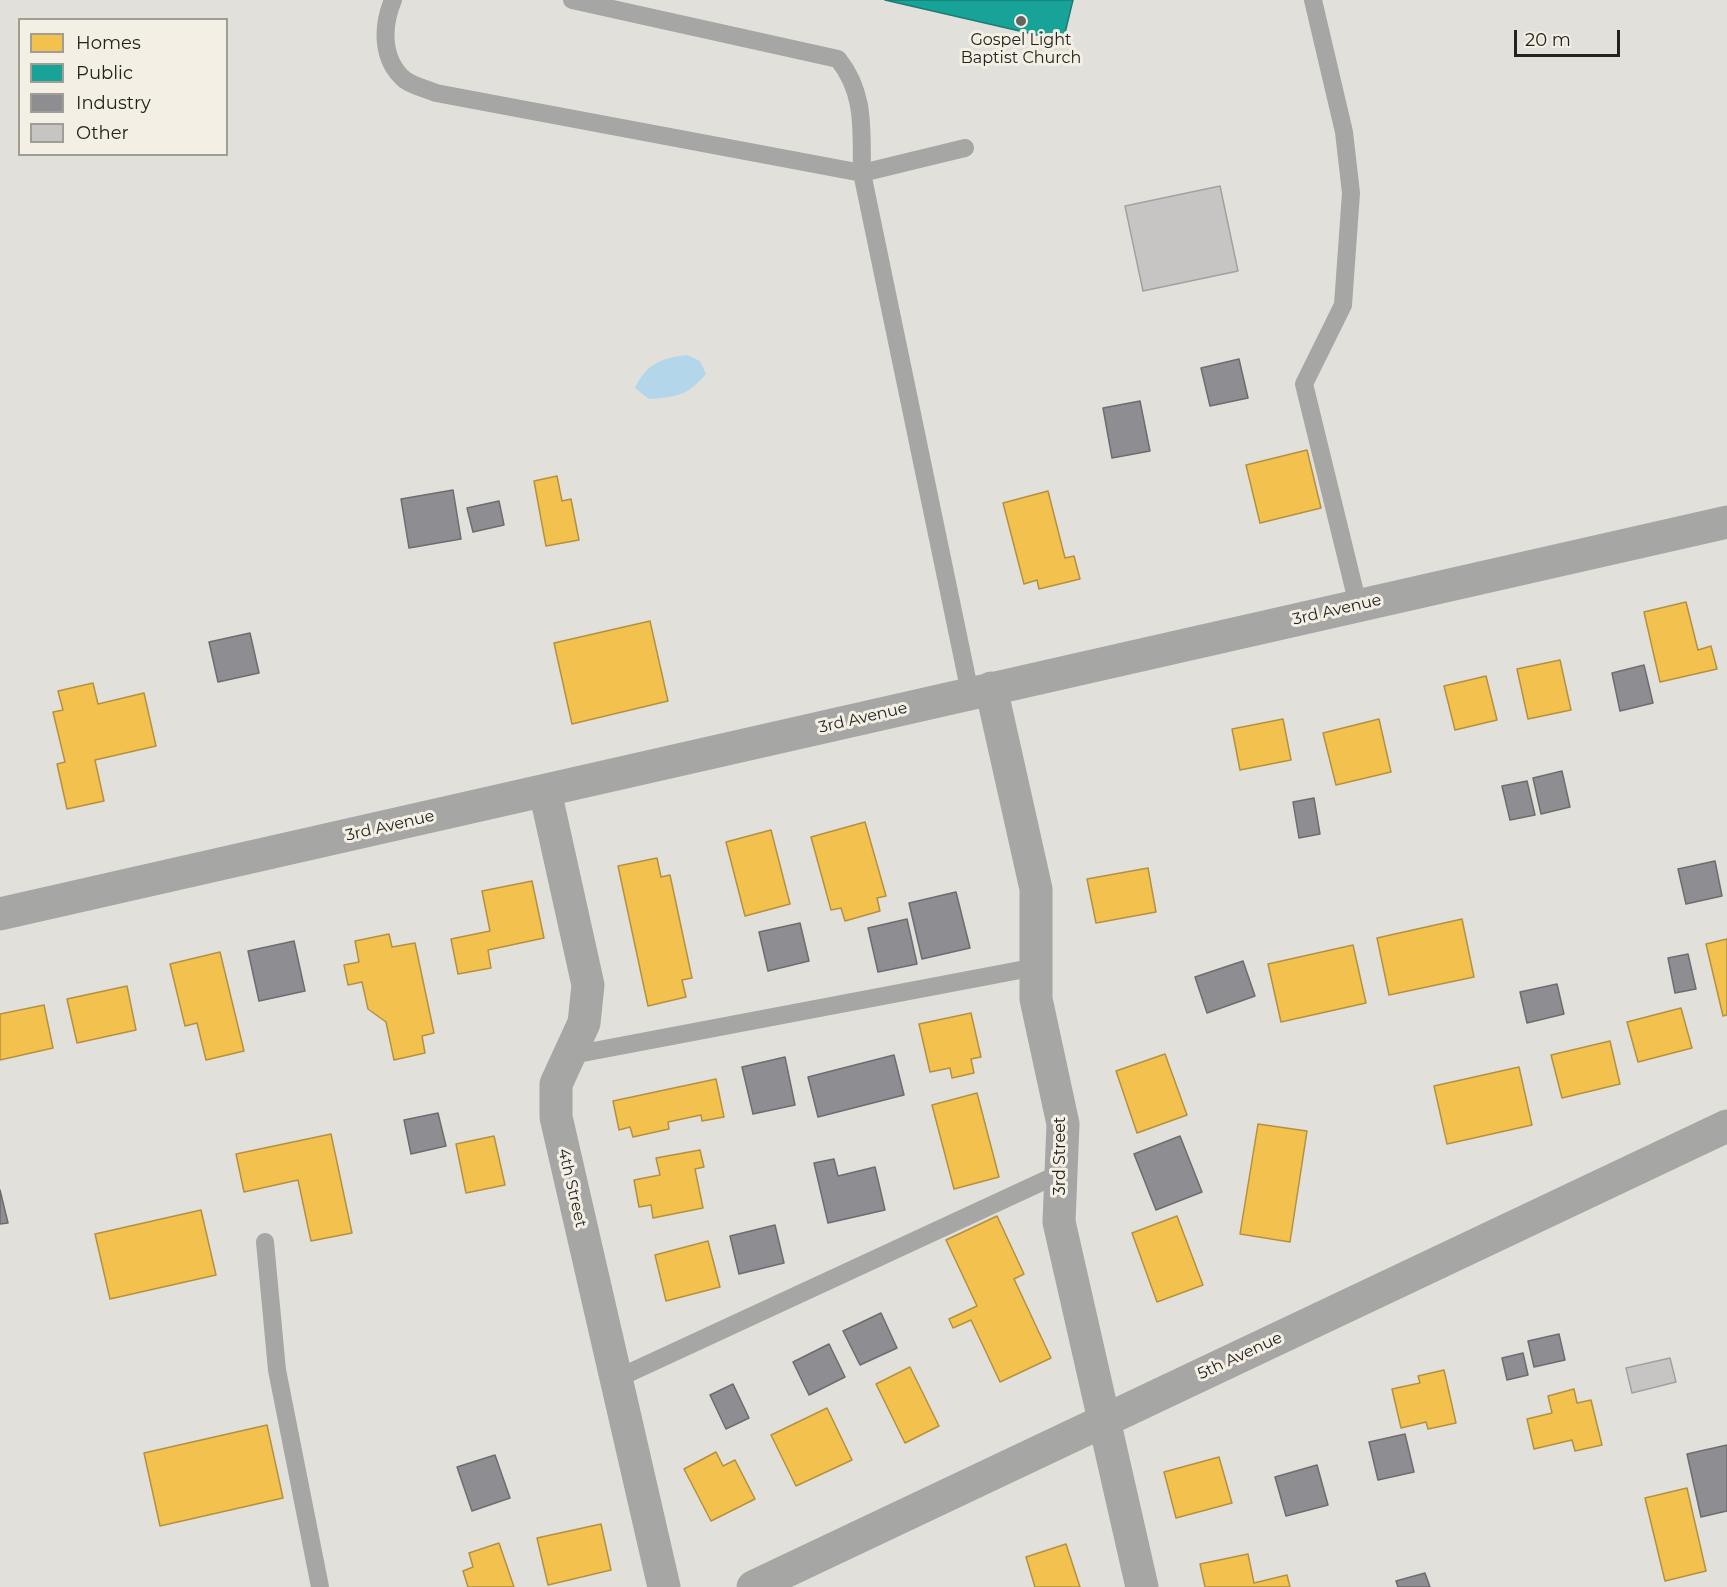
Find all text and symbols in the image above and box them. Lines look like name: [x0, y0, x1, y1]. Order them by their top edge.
marker: Gospel Light Baptist Church: [1014, 14, 1028, 28]
legend: [18, 18, 228, 156]
scale bar: [1517, 18, 1624, 56]
text: 20 m: [1525, 29, 1571, 51]
place label: Gospel Light Baptist Church: [961, 30, 1081, 68]
text: Homes: [76, 32, 141, 54]
text: Public: [76, 62, 133, 84]
text: Industry: [76, 92, 151, 114]
text: Other: [76, 122, 129, 144]
street label: 3rd Avenue: [1291, 590, 1383, 630]
street label: 3rd Avenue: [817, 698, 909, 738]
street label: 3rd Avenue: [344, 806, 436, 846]
street label: 3rd Street: [1050, 1117, 1070, 1195]
street label: 4th Street: [554, 1147, 590, 1229]
street label: 5th Avenue: [1195, 1328, 1285, 1384]

